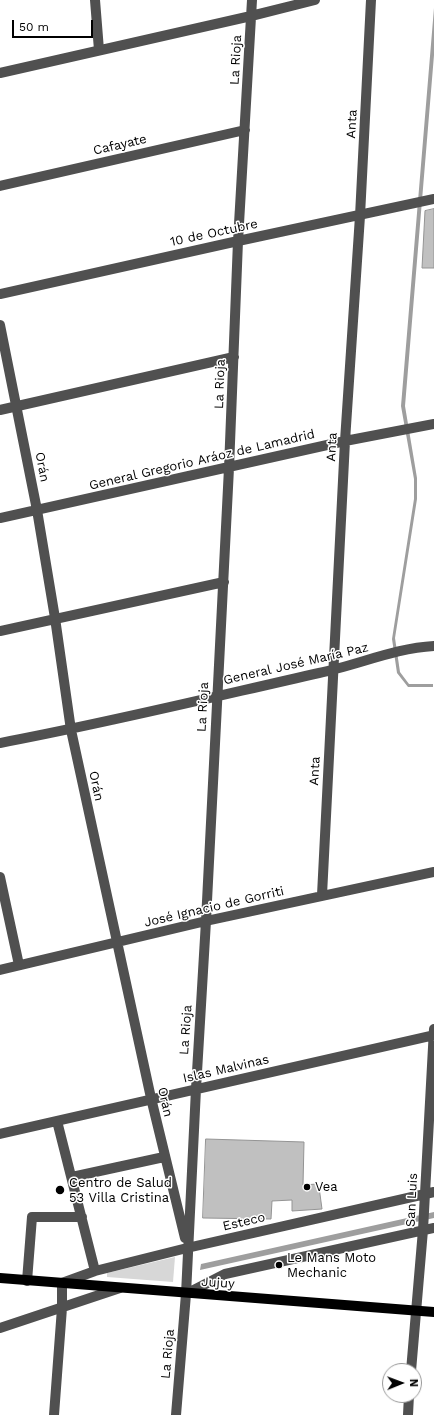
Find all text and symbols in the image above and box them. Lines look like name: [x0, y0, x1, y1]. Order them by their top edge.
scale bar: [14, 12, 95, 38]
text: 50 m: [19, 20, 49, 34]
street label: La Rioja: [227, 35, 245, 85]
street label: Anta: [343, 109, 361, 139]
street label: Cafayate: [92, 131, 148, 159]
street label: 10 de Octubre: [169, 216, 259, 250]
street label: La Rioja: [211, 359, 229, 409]
street label: General Gregorio Aráoz de Lamadrid: [88, 426, 316, 494]
street label: Anta: [323, 432, 341, 462]
street label: Orán: [31, 451, 53, 483]
street label: General José María Paz: [222, 640, 370, 688]
street label: La Rioja: [194, 682, 212, 732]
street label: Anta: [306, 756, 324, 786]
street label: Orán: [85, 770, 107, 802]
street label: José Ignacio de Gorriti: [143, 883, 285, 931]
street label: La Rioja: [176, 1004, 196, 1056]
street label: Islas Malvinas: [181, 1052, 271, 1086]
street label: Orán: [154, 1086, 176, 1118]
street label: San Luis: [403, 1173, 421, 1227]
place label: Centro de Salud 53 Villa Cristina: [69, 1175, 172, 1206]
place label: Vea: [315, 1179, 338, 1195]
marker: Vea: [302, 1182, 312, 1192]
marker: Centro de Salud 53 Villa Cristina: [54, 1184, 66, 1196]
street label: Esteco: [221, 1210, 267, 1234]
place label: Le Mans Moto Mechanic: [287, 1250, 376, 1281]
marker: Le Mans Moto Mechanic: [274, 1260, 284, 1270]
street label: Jujuy: [201, 1274, 235, 1292]
street label: La Rioja: [158, 1328, 178, 1380]
north arrow: [382, 1363, 422, 1403]
text: N: [407, 1379, 420, 1387]

